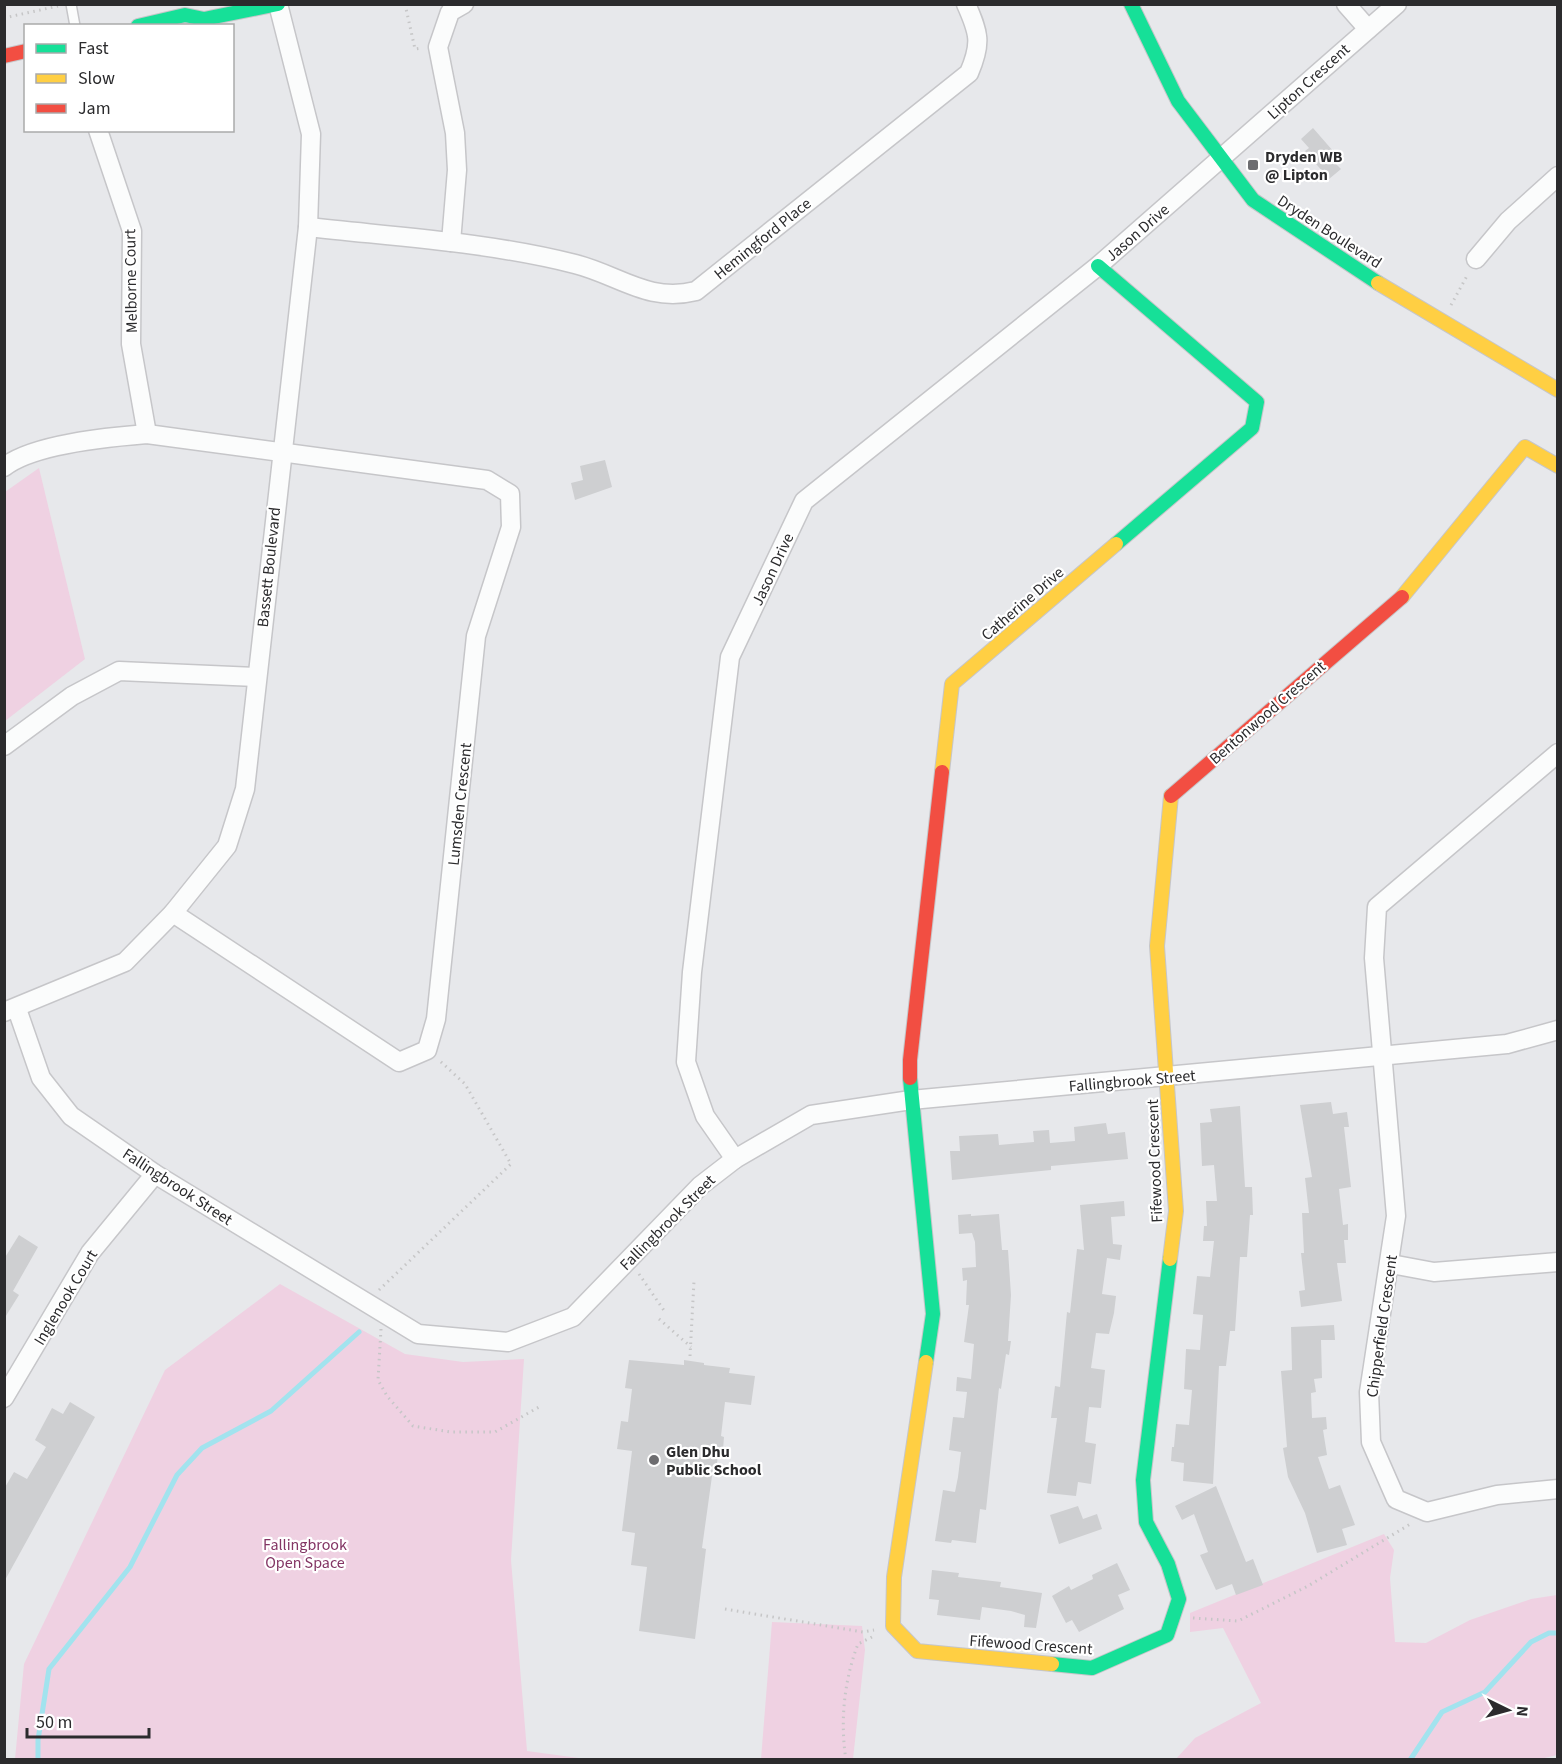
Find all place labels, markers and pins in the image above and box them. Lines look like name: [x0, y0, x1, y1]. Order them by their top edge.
place label: Dryden WB @ Lipton: [1265, 146, 1343, 186]
marker: Dryden WB @ Lipton: [1246, 158, 1260, 172]
place label: Glen Dhu Public School: [666, 1441, 762, 1481]
marker: Glen Dhu Public School: [647, 1453, 661, 1467]

